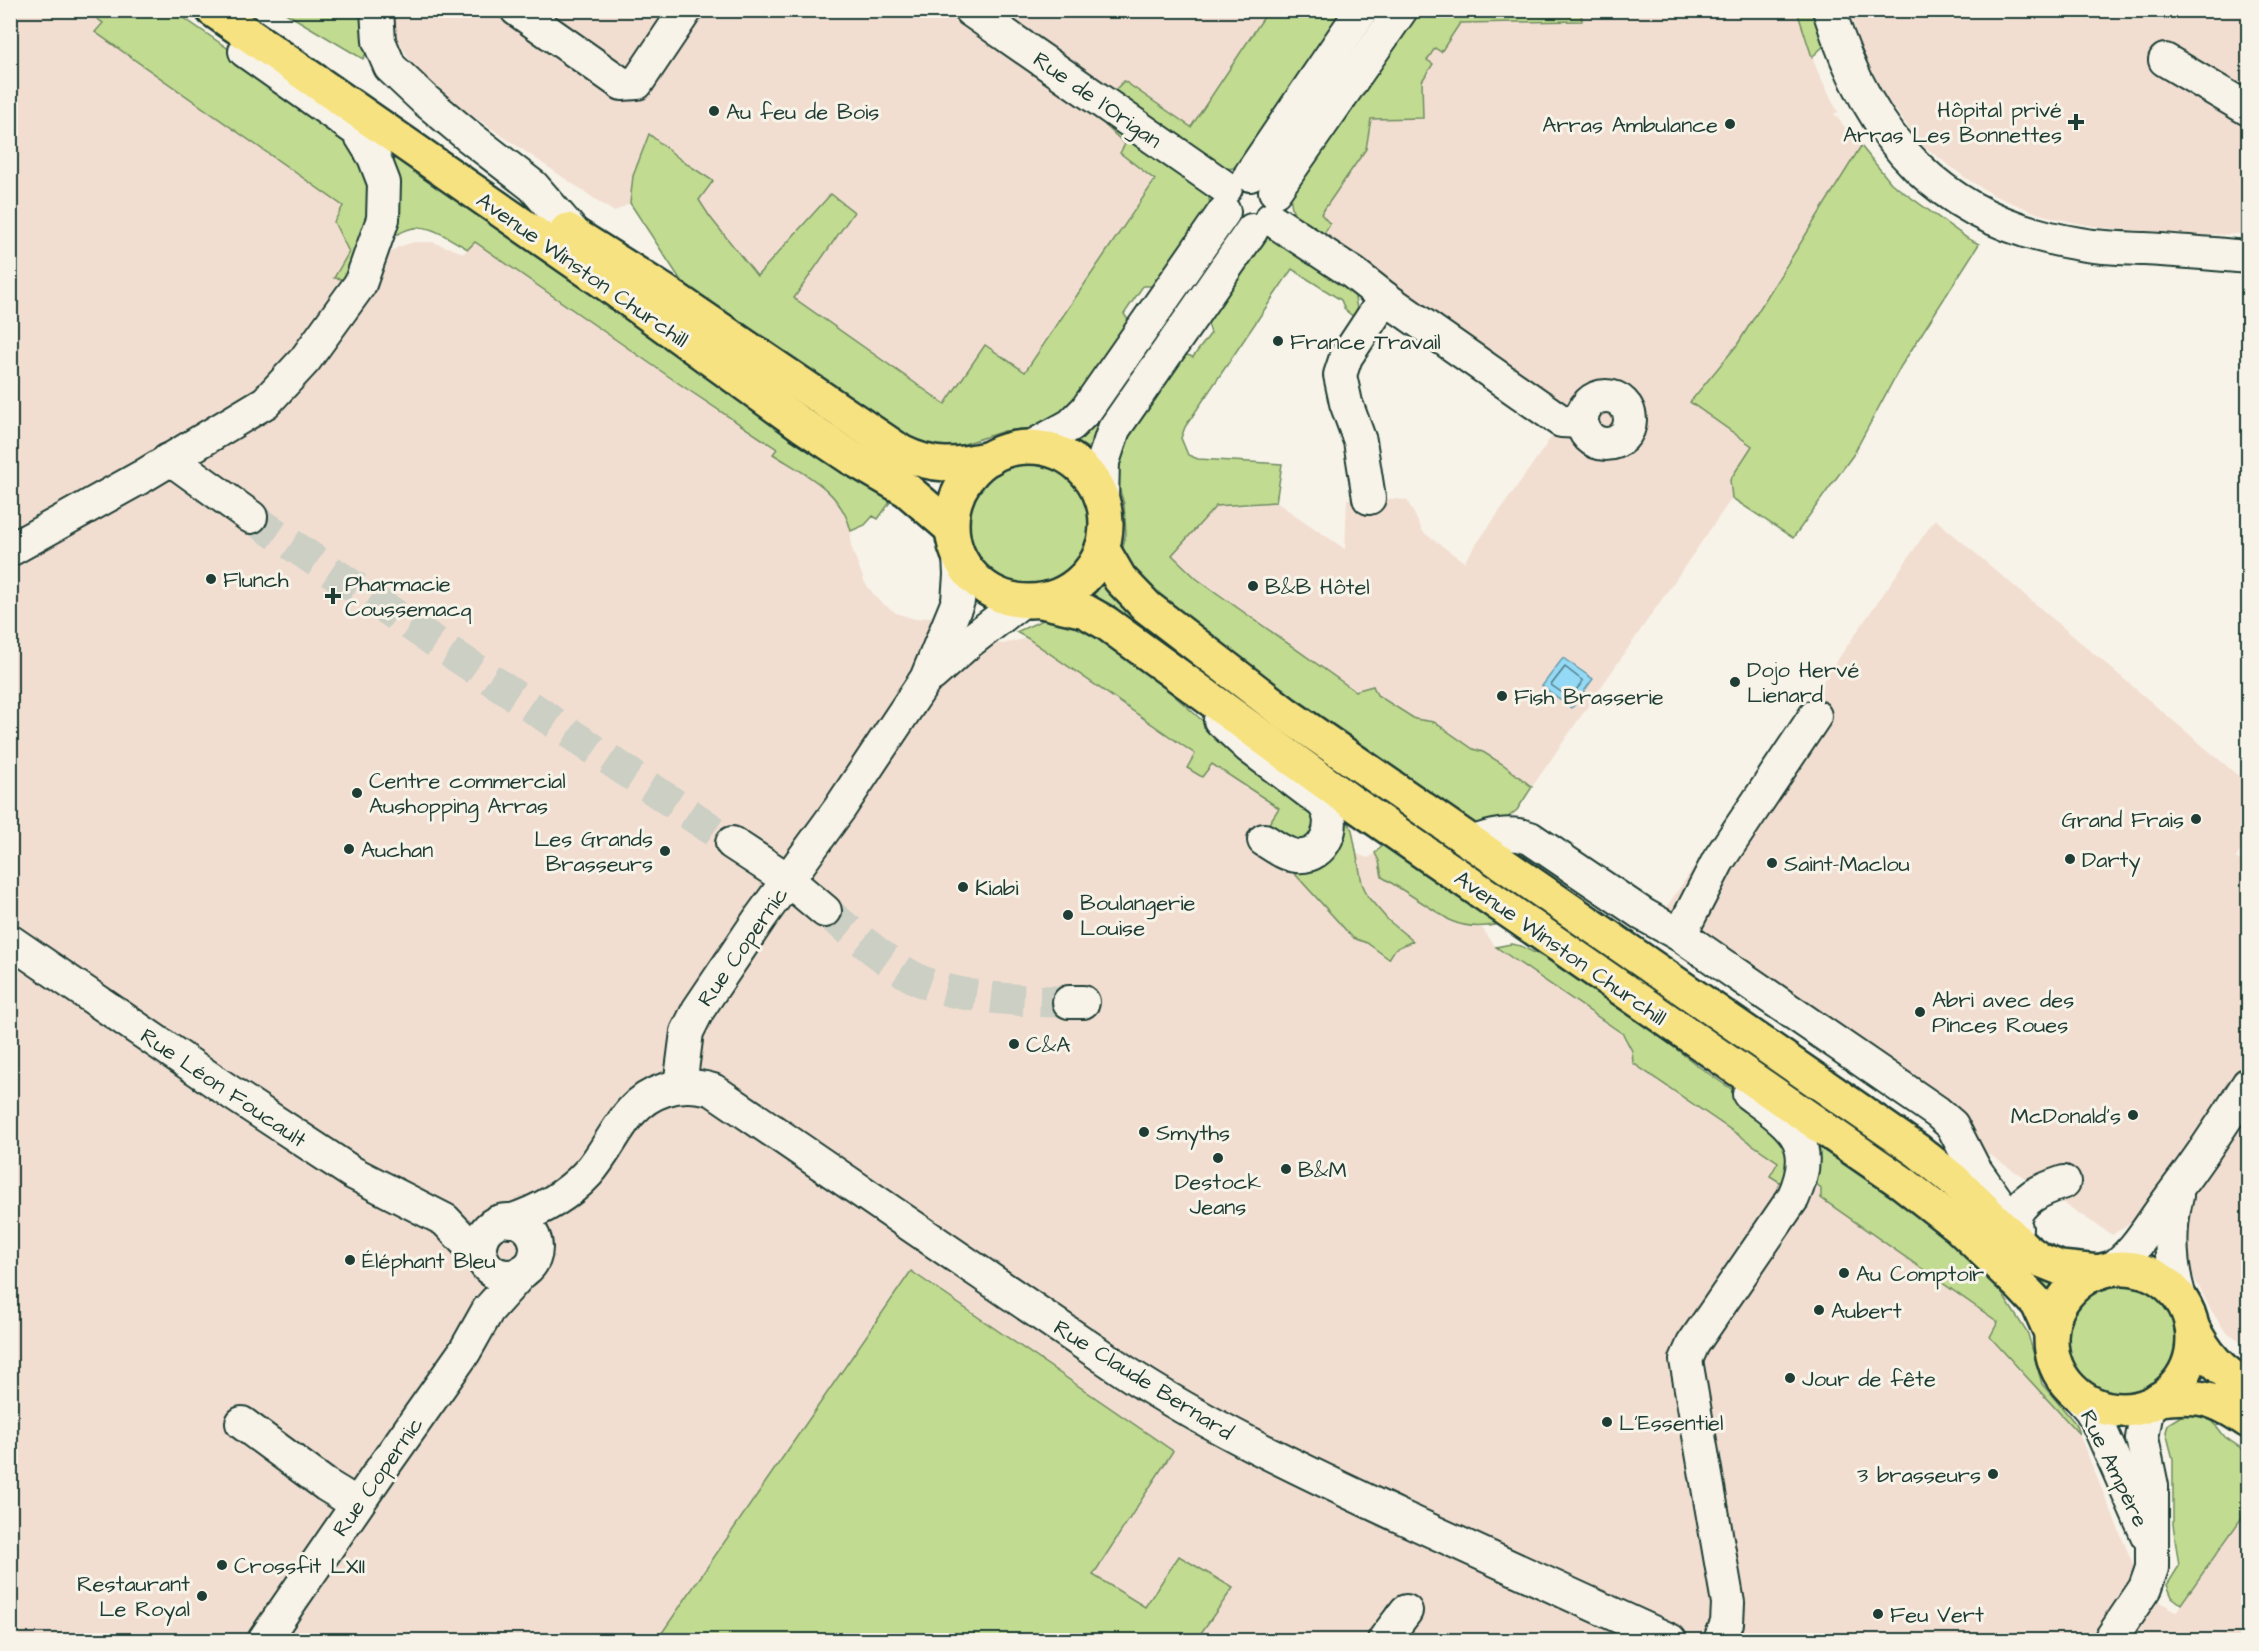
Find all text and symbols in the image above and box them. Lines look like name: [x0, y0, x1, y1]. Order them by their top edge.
street label: Rue de l'Origan: [1026, 44, 1168, 157]
place label: Hôpital privé Arras Les Bonnettes: [1843, 95, 2062, 151]
place label: Au feu de Bois: [726, 97, 879, 128]
marker: Au feu de Bois: [707, 104, 721, 118]
place label: Arras Ambulance: [1542, 110, 1718, 141]
marker: Hôpital privé Arras Les Bonnettes: [2067, 113, 2085, 131]
marker: Arras Ambulance: [1723, 117, 1737, 131]
street label: Avenue Winston Churchill: [470, 185, 694, 355]
place label: France Travail: [1290, 327, 1441, 358]
marker: France Travail: [1271, 334, 1285, 348]
place label: Flunch: [223, 565, 289, 596]
place label: Pharmacie Coussemacq: [345, 569, 472, 625]
marker: Flunch: [204, 572, 218, 586]
place label: B&B Hôtel: [1265, 572, 1370, 603]
marker: B&B Hôtel: [1246, 579, 1260, 593]
marker: Pharmacie Coussemacq: [326, 589, 340, 603]
place label: Dojo Hervé Lienard: [1747, 655, 1860, 711]
marker: Dojo Hervé Lienard: [1728, 675, 1742, 689]
place label: Fish Brasserie: [1514, 682, 1664, 713]
marker: Fish Brasserie: [1495, 689, 1509, 703]
place label: Centre commercial Aushopping Arras: [369, 766, 566, 823]
marker: Centre commercial Aushopping Arras: [350, 786, 364, 800]
place label: Grand Frais: [2061, 805, 2184, 836]
marker: Grand Frais: [2189, 812, 2203, 826]
place label: Les Grands Brasseurs: [534, 824, 653, 880]
place label: Auchan: [361, 835, 433, 866]
marker: Auchan: [342, 842, 356, 856]
marker: Les Grands Brasseurs: [658, 844, 672, 858]
place label: Darty: [2082, 845, 2141, 877]
place label: Saint-Maclou: [1784, 849, 1910, 880]
marker: Darty: [2063, 852, 2077, 866]
marker: Saint-Maclou: [1765, 856, 1779, 870]
street label: Avenue Winston Churchill: [1448, 863, 1672, 1033]
place label: Kiabi: [975, 873, 1019, 904]
marker: Kiabi: [956, 880, 970, 894]
street label: Rue Copernic: [690, 881, 796, 1013]
place label: Boulangerie Louise: [1080, 888, 1196, 944]
marker: Boulangerie Louise: [1061, 908, 1075, 922]
place label: Abri avec des Pinces Roues: [1932, 985, 2074, 1041]
marker: Abri avec des Pinces Roues: [1913, 1005, 1927, 1019]
street label: Rue Léon Foucault: [134, 1021, 312, 1155]
place label: C&A: [1026, 1030, 1070, 1061]
marker: C&A: [1007, 1037, 1021, 1051]
place label: McDonald's: [2011, 1101, 2121, 1132]
marker: McDonald's: [2126, 1108, 2140, 1122]
place label: Smyths: [1156, 1118, 1230, 1150]
marker: Smyths: [1137, 1125, 1151, 1139]
marker: Destock Jeans: [1211, 1151, 1225, 1165]
place label: B&M: [1298, 1155, 1347, 1186]
marker: B&M: [1279, 1162, 1293, 1176]
place label: Destock Jeans: [1175, 1167, 1261, 1223]
place label: Éléphant Bleu: [362, 1246, 496, 1277]
marker: Éléphant Bleu: [343, 1253, 357, 1267]
place label: Au Comptoir: [1856, 1259, 1984, 1290]
marker: Au Comptoir: [1837, 1266, 1851, 1280]
place label: Aubert: [1831, 1296, 1902, 1327]
marker: Aubert: [1812, 1303, 1826, 1317]
street label: Rue Claude Bernard: [1048, 1312, 1239, 1448]
place label: Jour de fête: [1802, 1364, 1936, 1395]
marker: Jour de fête: [1783, 1371, 1797, 1385]
street label: Rue Ampère: [2072, 1405, 2155, 1533]
place label: L’Essentiel: [1619, 1408, 1723, 1439]
street label: Rue Copernic: [325, 1411, 431, 1543]
marker: L’Essentiel: [1600, 1415, 1614, 1429]
place label: 3 brasseurs: [1857, 1460, 1981, 1491]
marker: 3 brasseurs: [1986, 1467, 2000, 1481]
place label: Crossfit LXII: [234, 1551, 365, 1582]
marker: Crossfit LXII: [215, 1558, 229, 1572]
place label: Restaurant Le Royal: [77, 1569, 190, 1626]
marker: Restaurant Le Royal: [195, 1589, 209, 1603]
place label: Feu Vert: [1890, 1600, 1984, 1631]
marker: Feu Vert: [1871, 1607, 1885, 1621]

